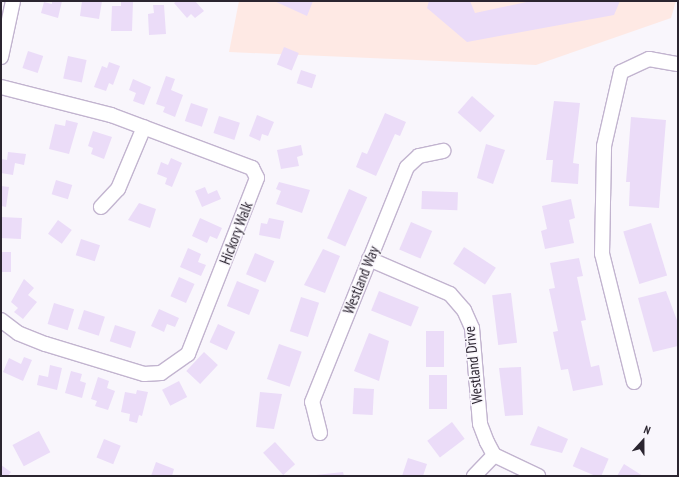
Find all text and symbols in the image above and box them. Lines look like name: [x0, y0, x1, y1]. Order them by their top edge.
street label: Hickory Walk: [216, 199, 256, 267]
street label: Westland Way: [339, 243, 383, 317]
street label: Westland Drive: [460, 325, 486, 405]
north arrow: [623, 421, 663, 461]
text: N: [642, 422, 653, 437]

